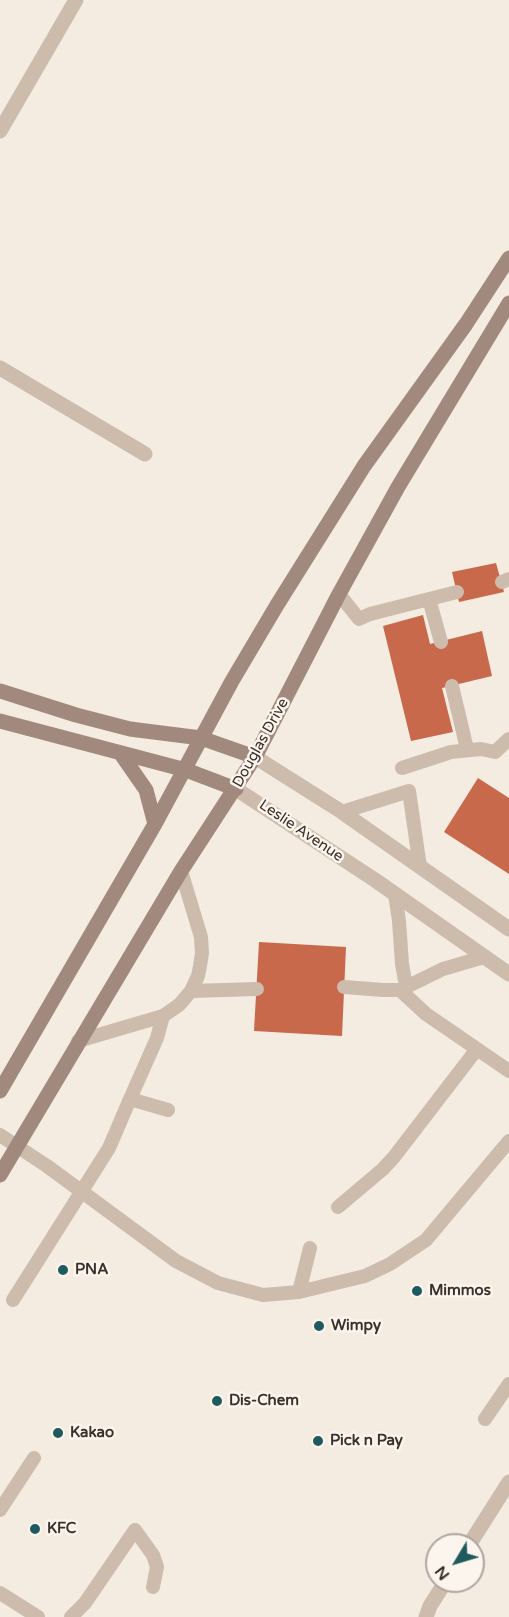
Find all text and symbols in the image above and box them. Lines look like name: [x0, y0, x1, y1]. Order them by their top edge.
street label: Douglas Drive: [229, 695, 293, 791]
street label: Leslie Avenue: [255, 796, 347, 866]
place label: PNA: [75, 1261, 108, 1279]
marker: PNA: [56, 1263, 70, 1277]
place label: Mimmos: [429, 1282, 491, 1300]
marker: Mimmos: [410, 1284, 424, 1298]
place label: Wimpy: [331, 1317, 381, 1335]
marker: Wimpy: [312, 1319, 326, 1333]
place label: Dis-Chem: [229, 1392, 299, 1410]
marker: Dis-Chem: [210, 1394, 224, 1408]
place label: Kakao: [70, 1424, 114, 1442]
marker: Kakao: [51, 1426, 65, 1440]
place label: Pick n Pay: [330, 1432, 403, 1450]
marker: Pick n Pay: [311, 1434, 325, 1448]
place label: KFC: [47, 1520, 76, 1538]
marker: KFC: [28, 1522, 42, 1536]
north arrow: [425, 1533, 485, 1593]
text: N: [431, 1562, 454, 1584]

